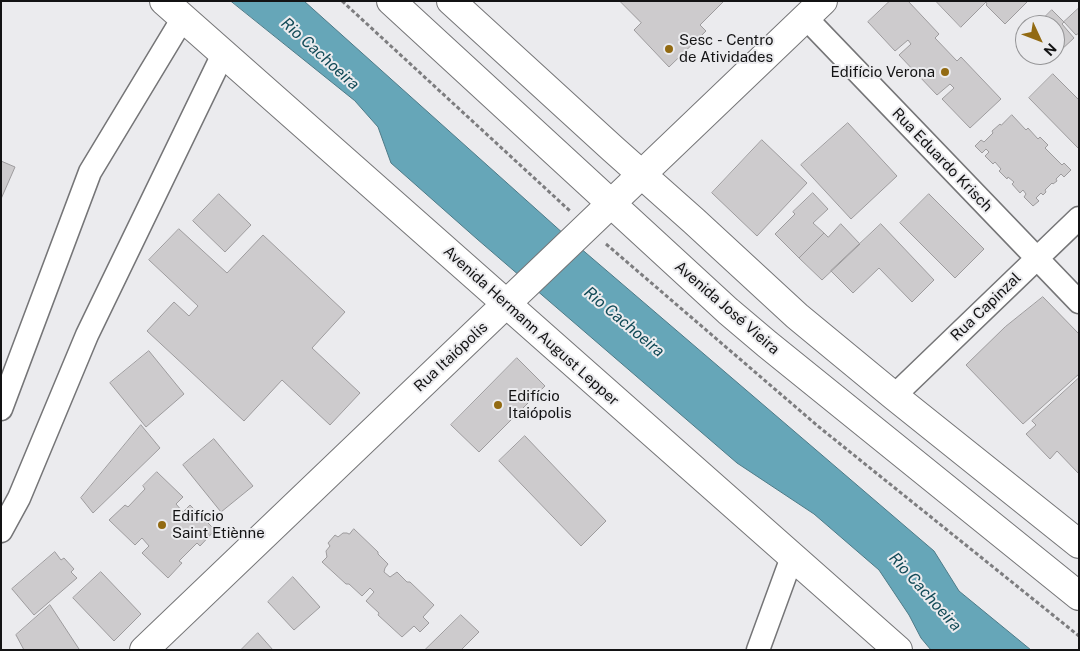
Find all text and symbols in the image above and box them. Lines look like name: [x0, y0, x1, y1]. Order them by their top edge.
water label: Rio Cachoeira: [277, 14, 363, 94]
north arrow: [1015, 15, 1065, 65]
place label: Sesc - Centro de Atividades: [679, 31, 773, 66]
text: N: [1041, 40, 1060, 59]
marker: Sesc - Centro de Atividades: [663, 43, 675, 55]
place label: Edifício Verona: [831, 63, 935, 81]
marker: Edifício Verona: [939, 66, 951, 78]
street label: Rua Eduardo Krisch: [888, 105, 996, 215]
street label: Avenida Hermann August Lepper: [440, 242, 622, 410]
street label: Avenida José Vieira: [671, 258, 783, 358]
street label: Rua Capinzal: [947, 269, 1025, 345]
water label: Rio Cachoeira: [580, 283, 668, 361]
street label: Rua Itaiópolis: [410, 318, 492, 396]
place label: Edifício Itaiópolis: [508, 387, 572, 422]
marker: Edifício Itaiópolis: [492, 399, 504, 411]
place label: Edifício Saint Etiènne: [172, 507, 265, 542]
marker: Edifício Saint Etiènne: [156, 519, 168, 531]
water label: Rio Cachoeira: [885, 549, 965, 635]

